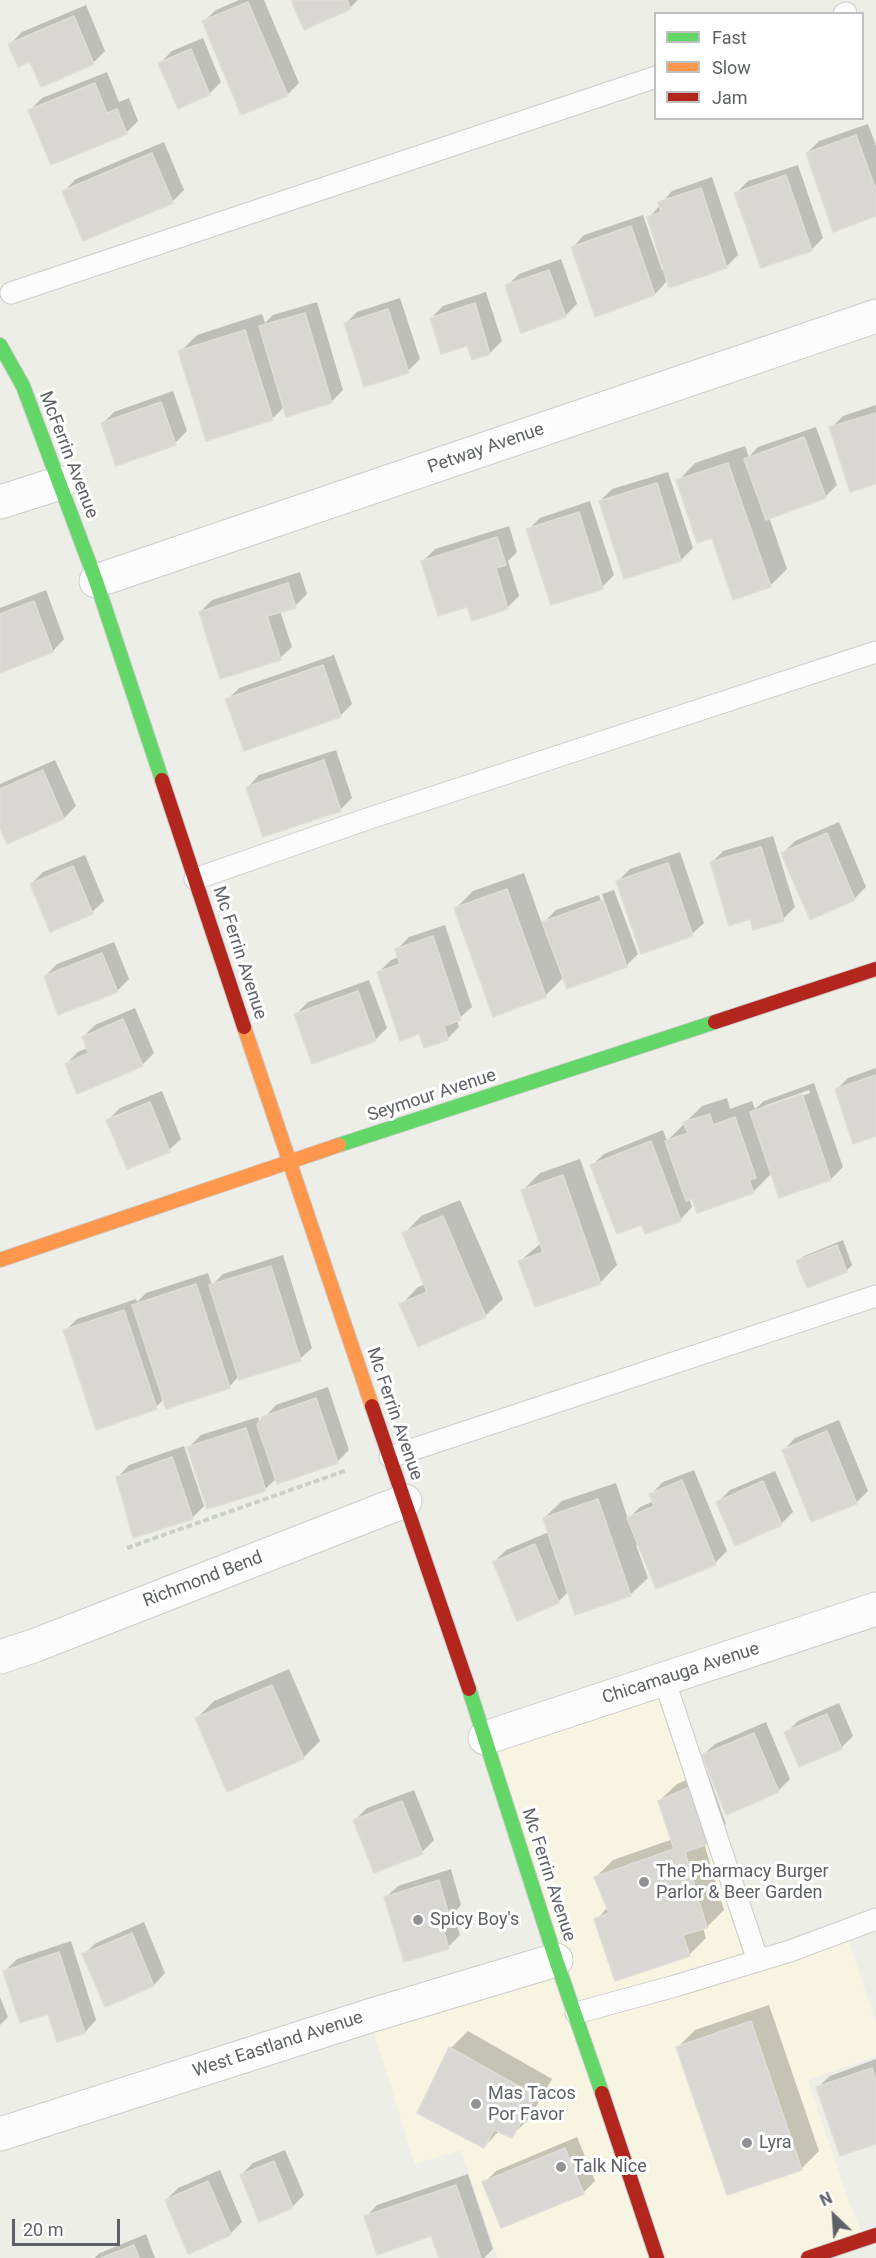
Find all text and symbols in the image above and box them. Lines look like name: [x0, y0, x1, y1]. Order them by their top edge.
legend: [654, 12, 864, 120]
text: Fast: [712, 27, 747, 48]
text: Slow: [712, 57, 751, 78]
text: Jam: [712, 87, 748, 108]
street label: McFerrin Avenue: [34, 388, 102, 522]
street label: Petway Avenue: [425, 419, 547, 479]
street label: Mc Ferrin Avenue: [207, 884, 271, 1022]
street label: Seymour Avenue: [365, 1065, 499, 1127]
street label: Mc Ferrin Avenue: [361, 1345, 427, 1483]
street label: Richmond Bend: [140, 1547, 266, 1613]
street label: Chicamauga Avenue: [600, 1638, 762, 1710]
street label: Mc Ferrin Avenue: [516, 1806, 580, 1944]
place label: The Pharmacy Burger Parlor & Beer Garden: [656, 1861, 829, 1904]
marker: The Pharmacy Burger Parlor & Beer Garden: [637, 1875, 651, 1889]
place label: Spicy Boy's: [430, 1909, 519, 1931]
marker: Spicy Boy's: [411, 1913, 425, 1927]
street label: West Eastland Avenue: [190, 2007, 366, 2083]
place label: Mas Tacos Por Favor: [488, 2083, 576, 2126]
marker: Mas Tacos Por Favor: [469, 2097, 483, 2111]
place label: Lyra: [759, 2132, 792, 2154]
marker: Lyra: [740, 2136, 754, 2150]
place label: Talk Nice: [573, 2156, 647, 2178]
marker: Talk Nice: [554, 2160, 568, 2174]
north arrow: [804, 2186, 864, 2246]
text: N: [817, 2188, 835, 2210]
scale bar: [15, 2207, 123, 2245]
text: 20 m: [23, 2219, 63, 2240]

